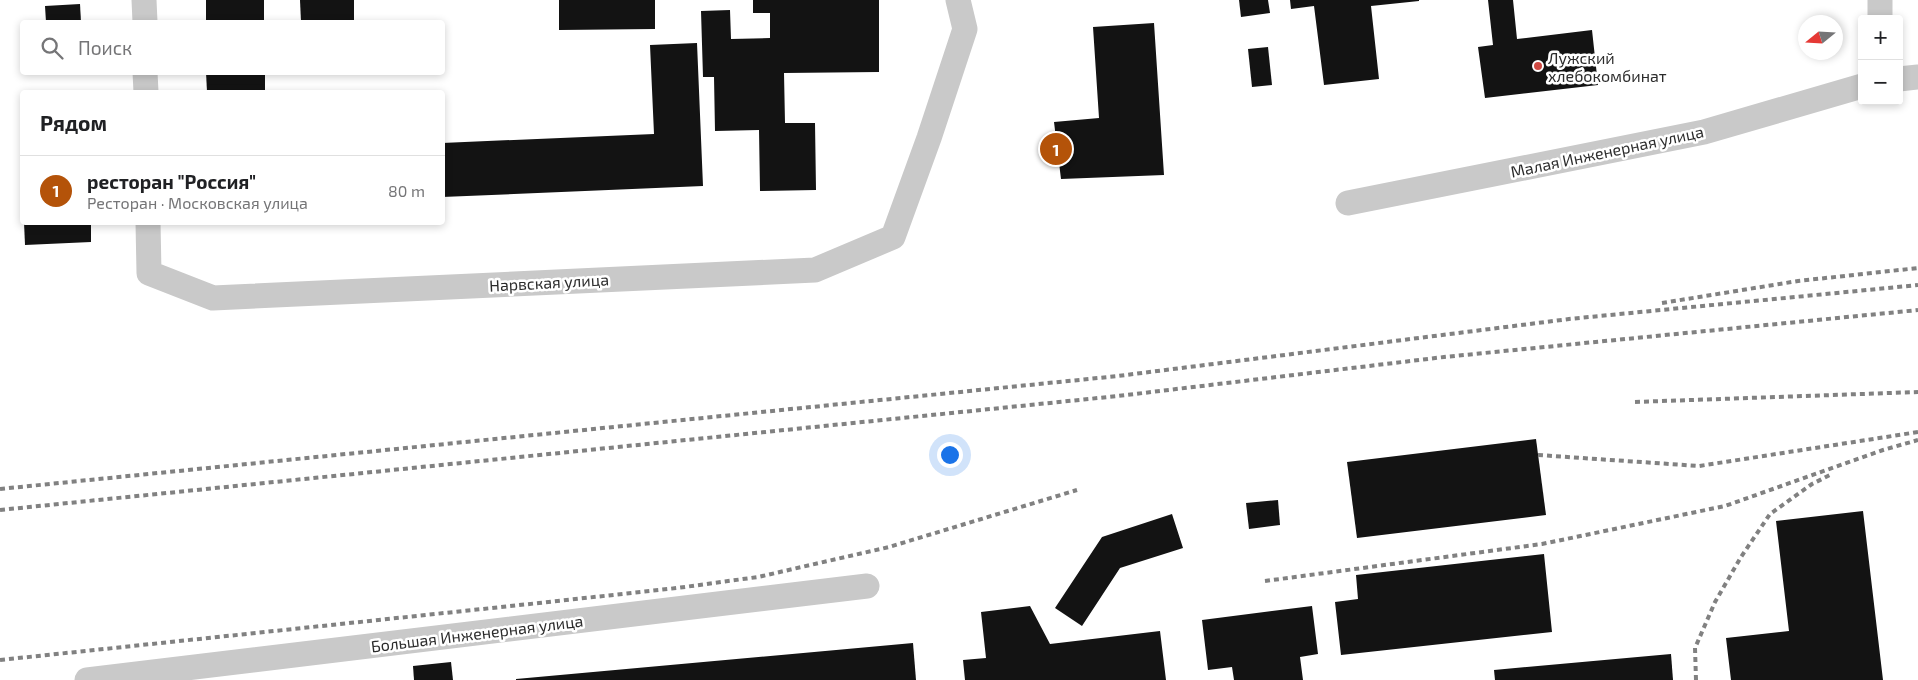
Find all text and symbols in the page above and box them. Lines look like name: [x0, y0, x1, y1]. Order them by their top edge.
north arrow: [1798, 15, 1843, 60]
map controls: [1858, 15, 1903, 105]
button: +: [1858, 15, 1903, 60]
search box: [20, 20, 445, 75]
icon: search: [38, 34, 66, 62]
text: Поиск: [78, 36, 132, 59]
place label: Лужский хлебокомбинат: [1548, 48, 1667, 85]
marker: Лужский хлебокомбинат: [1532, 60, 1544, 72]
button: −: [1858, 60, 1903, 105]
text: Рядом: [40, 110, 107, 135]
street label: Малая Инженерная улица: [1509, 121, 1705, 182]
pin: 1: [1040, 130, 1072, 168]
text: ресторан "Россия": [87, 170, 256, 193]
text: 1: [53, 181, 59, 200]
text: 80 m: [388, 181, 425, 200]
text: Ресторан · Московская улица: [87, 193, 308, 212]
street label: Нарвская улица: [489, 269, 609, 296]
your location: [937, 442, 963, 468]
street label: Большая Инженерная улица: [370, 611, 584, 656]

